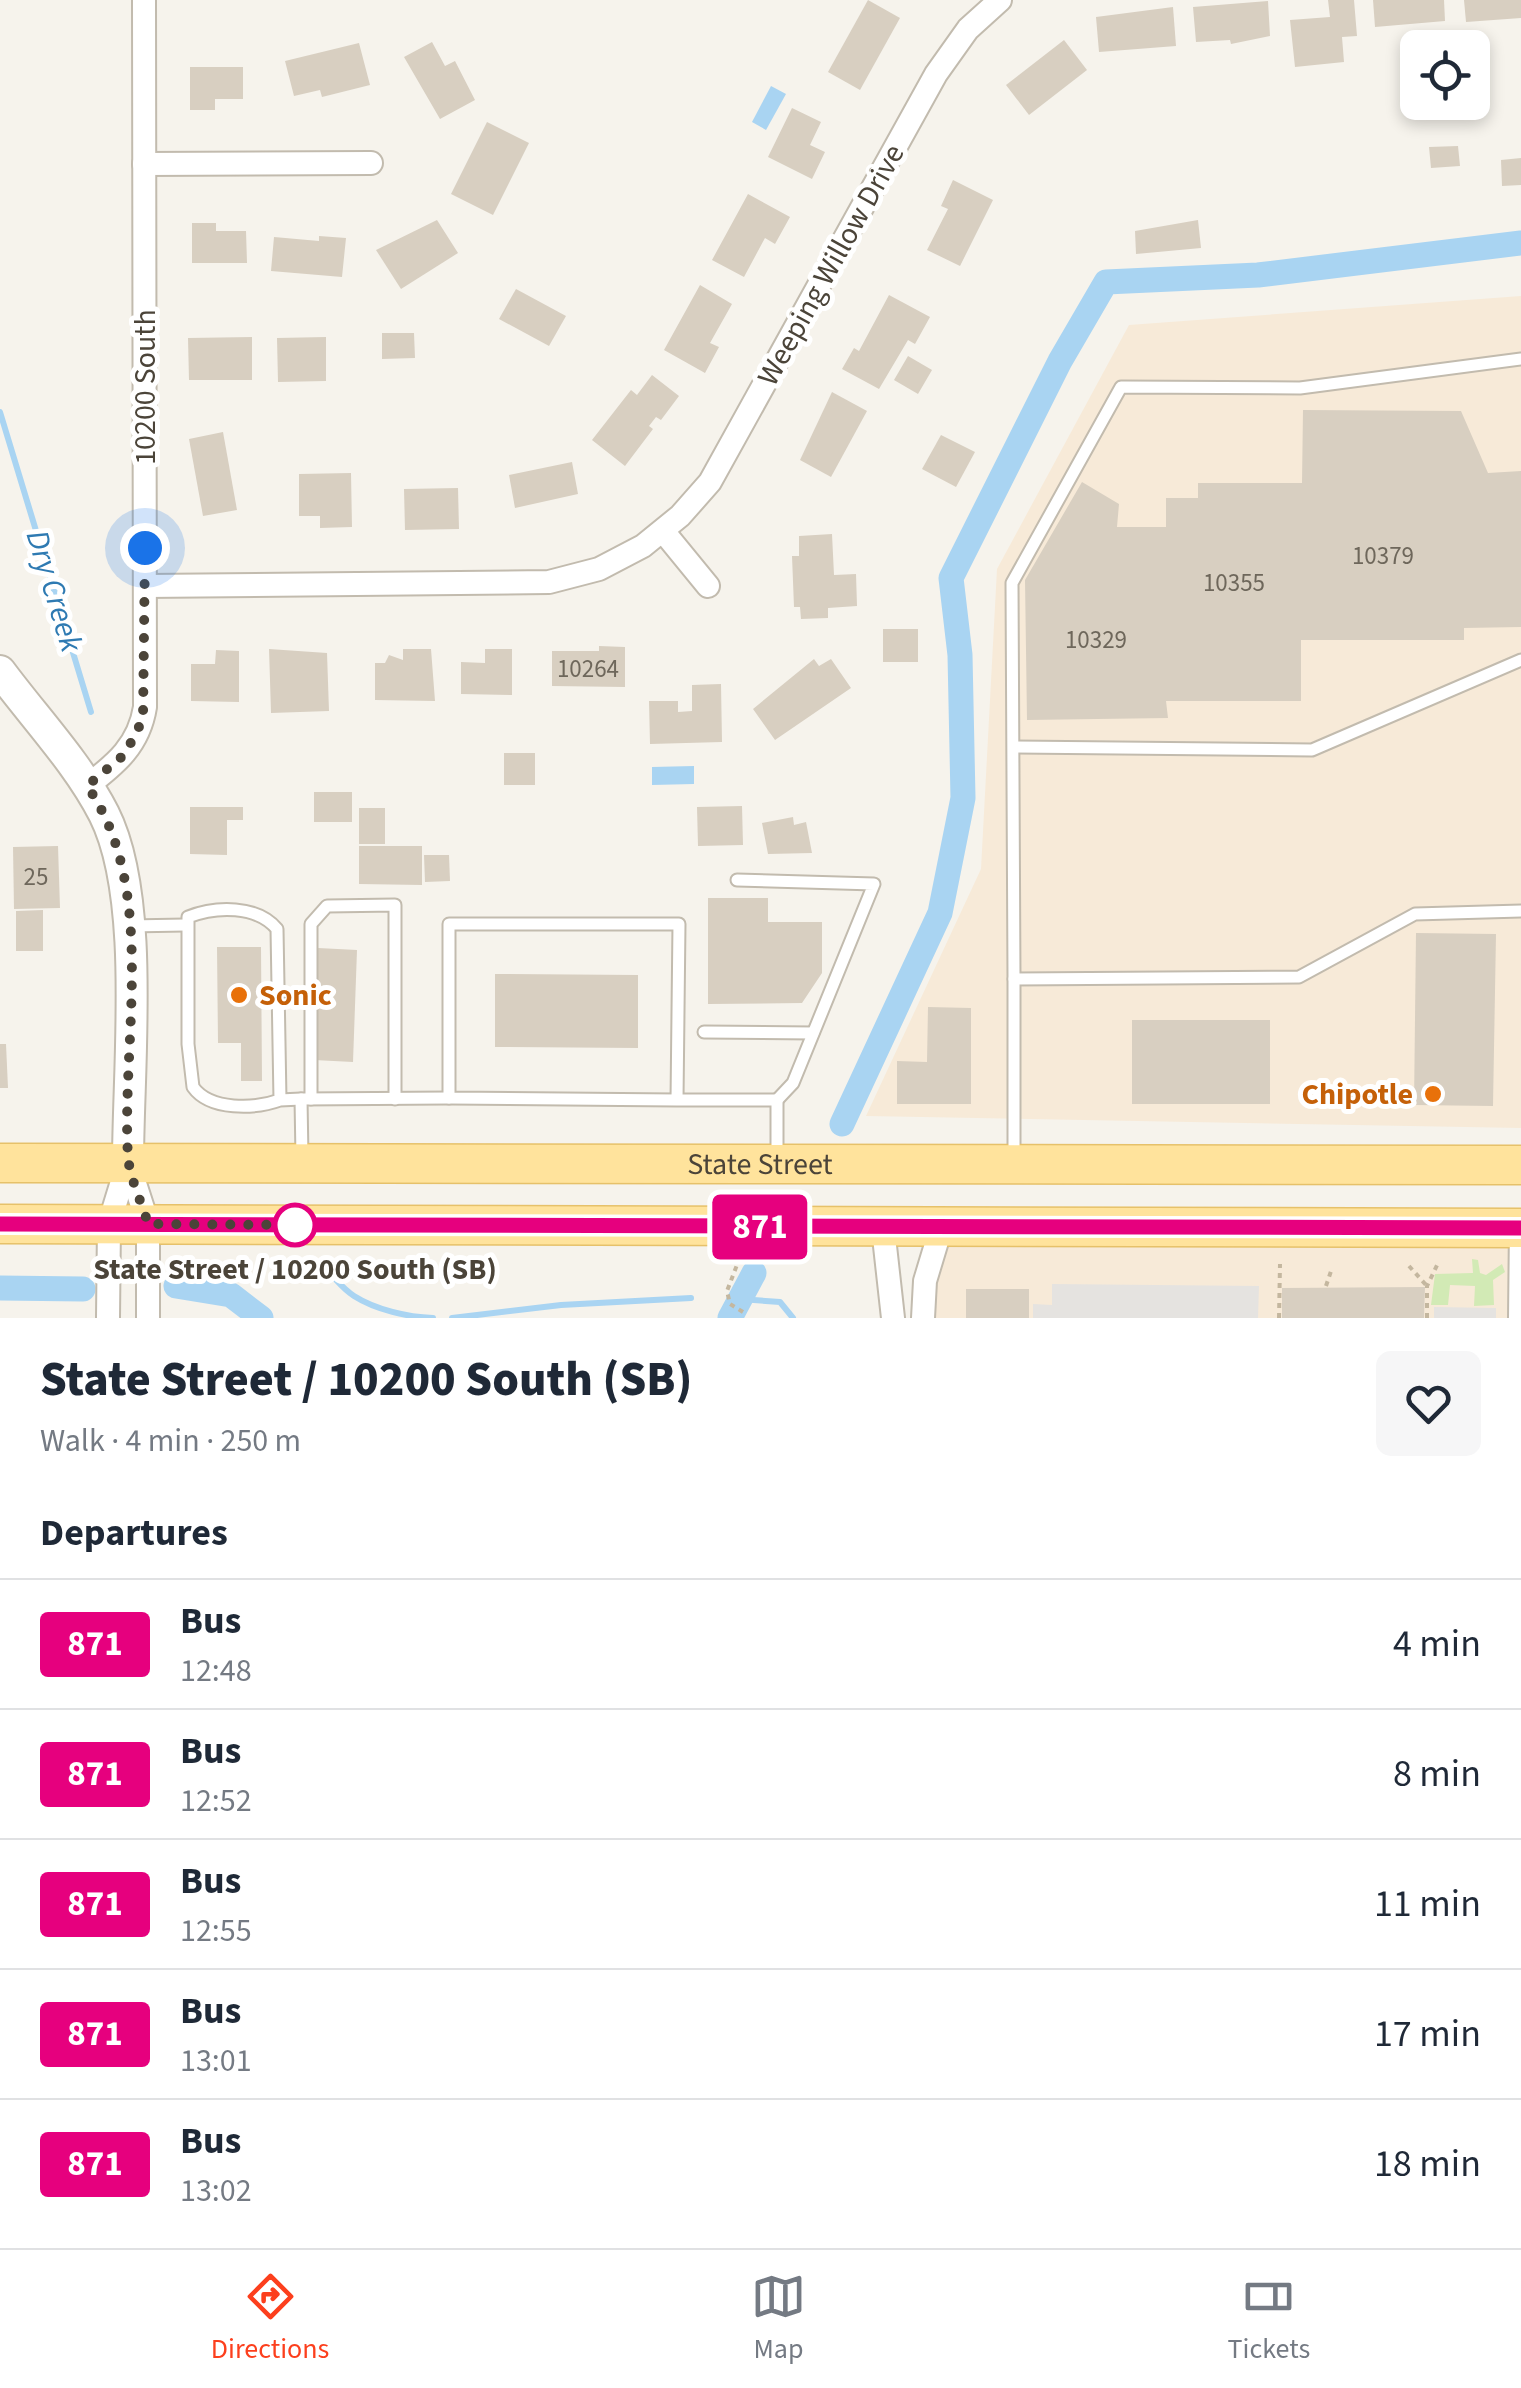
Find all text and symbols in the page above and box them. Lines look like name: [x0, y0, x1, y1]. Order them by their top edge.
map controls: [1400, 30, 1490, 120]
button: locate: [1400, 30, 1490, 120]
street label: Weeping Willow Drive: [747, 137, 915, 393]
street label: 10200 South: [124, 309, 167, 465]
your location: [120, 523, 170, 573]
water label: Dry Creek: [14, 524, 95, 658]
house number: 10379: [1352, 538, 1414, 574]
house number: 10355: [1203, 565, 1265, 601]
house number: 10329: [1065, 622, 1127, 658]
house number: 10264: [557, 651, 619, 687]
house number: 25: [24, 859, 48, 895]
place label: Sonic: [259, 974, 332, 1017]
marker: Sonic: [228, 984, 250, 1006]
place label: Chipotle: [1301, 1073, 1413, 1116]
marker: Chipotle: [1422, 1083, 1444, 1105]
street label: State Street: [687, 1142, 833, 1186]
line badge: 871: [702, 1194, 818, 1260]
text: 871: [732, 1202, 788, 1252]
marker: State Street / 10200 South (SB): [274, 1204, 316, 1246]
place label: State Street / 10200 South (SB): [93, 1248, 497, 1291]
text: State Street / 10200 South (SB): [40, 1346, 692, 1414]
button: heart: [1376, 1351, 1481, 1456]
text: Walk · 4 min · 250 m: [40, 1418, 301, 1464]
text: Departures: [40, 1506, 228, 1560]
text: Bus: [180, 1594, 241, 1648]
text: 4 min: [1393, 1617, 1481, 1671]
text: 871: [67, 1619, 123, 1669]
text: 12:48: [180, 1648, 252, 1694]
text: Bus: [180, 1724, 241, 1778]
text: 8 min: [1393, 1747, 1481, 1801]
text: 871: [67, 1749, 123, 1799]
text: 12:52: [180, 1778, 252, 1824]
text: Bus: [180, 1854, 241, 1908]
text: 11 min: [1374, 1877, 1481, 1931]
text: 871: [67, 1879, 123, 1929]
text: 12:55: [180, 1908, 252, 1954]
text: Bus: [180, 1984, 241, 2038]
text: 17 min: [1374, 2007, 1481, 2061]
text: 871: [67, 2009, 123, 2059]
text: 13:01: [180, 2038, 252, 2084]
text: Bus: [180, 2114, 241, 2168]
text: 18 min: [1374, 2137, 1481, 2191]
text: 871: [67, 2139, 123, 2189]
text: 13:02: [180, 2168, 252, 2214]
tab: Directions: [211, 2269, 329, 2369]
tab: Map: [751, 2269, 806, 2369]
tab: Tickets: [1228, 2269, 1310, 2369]

